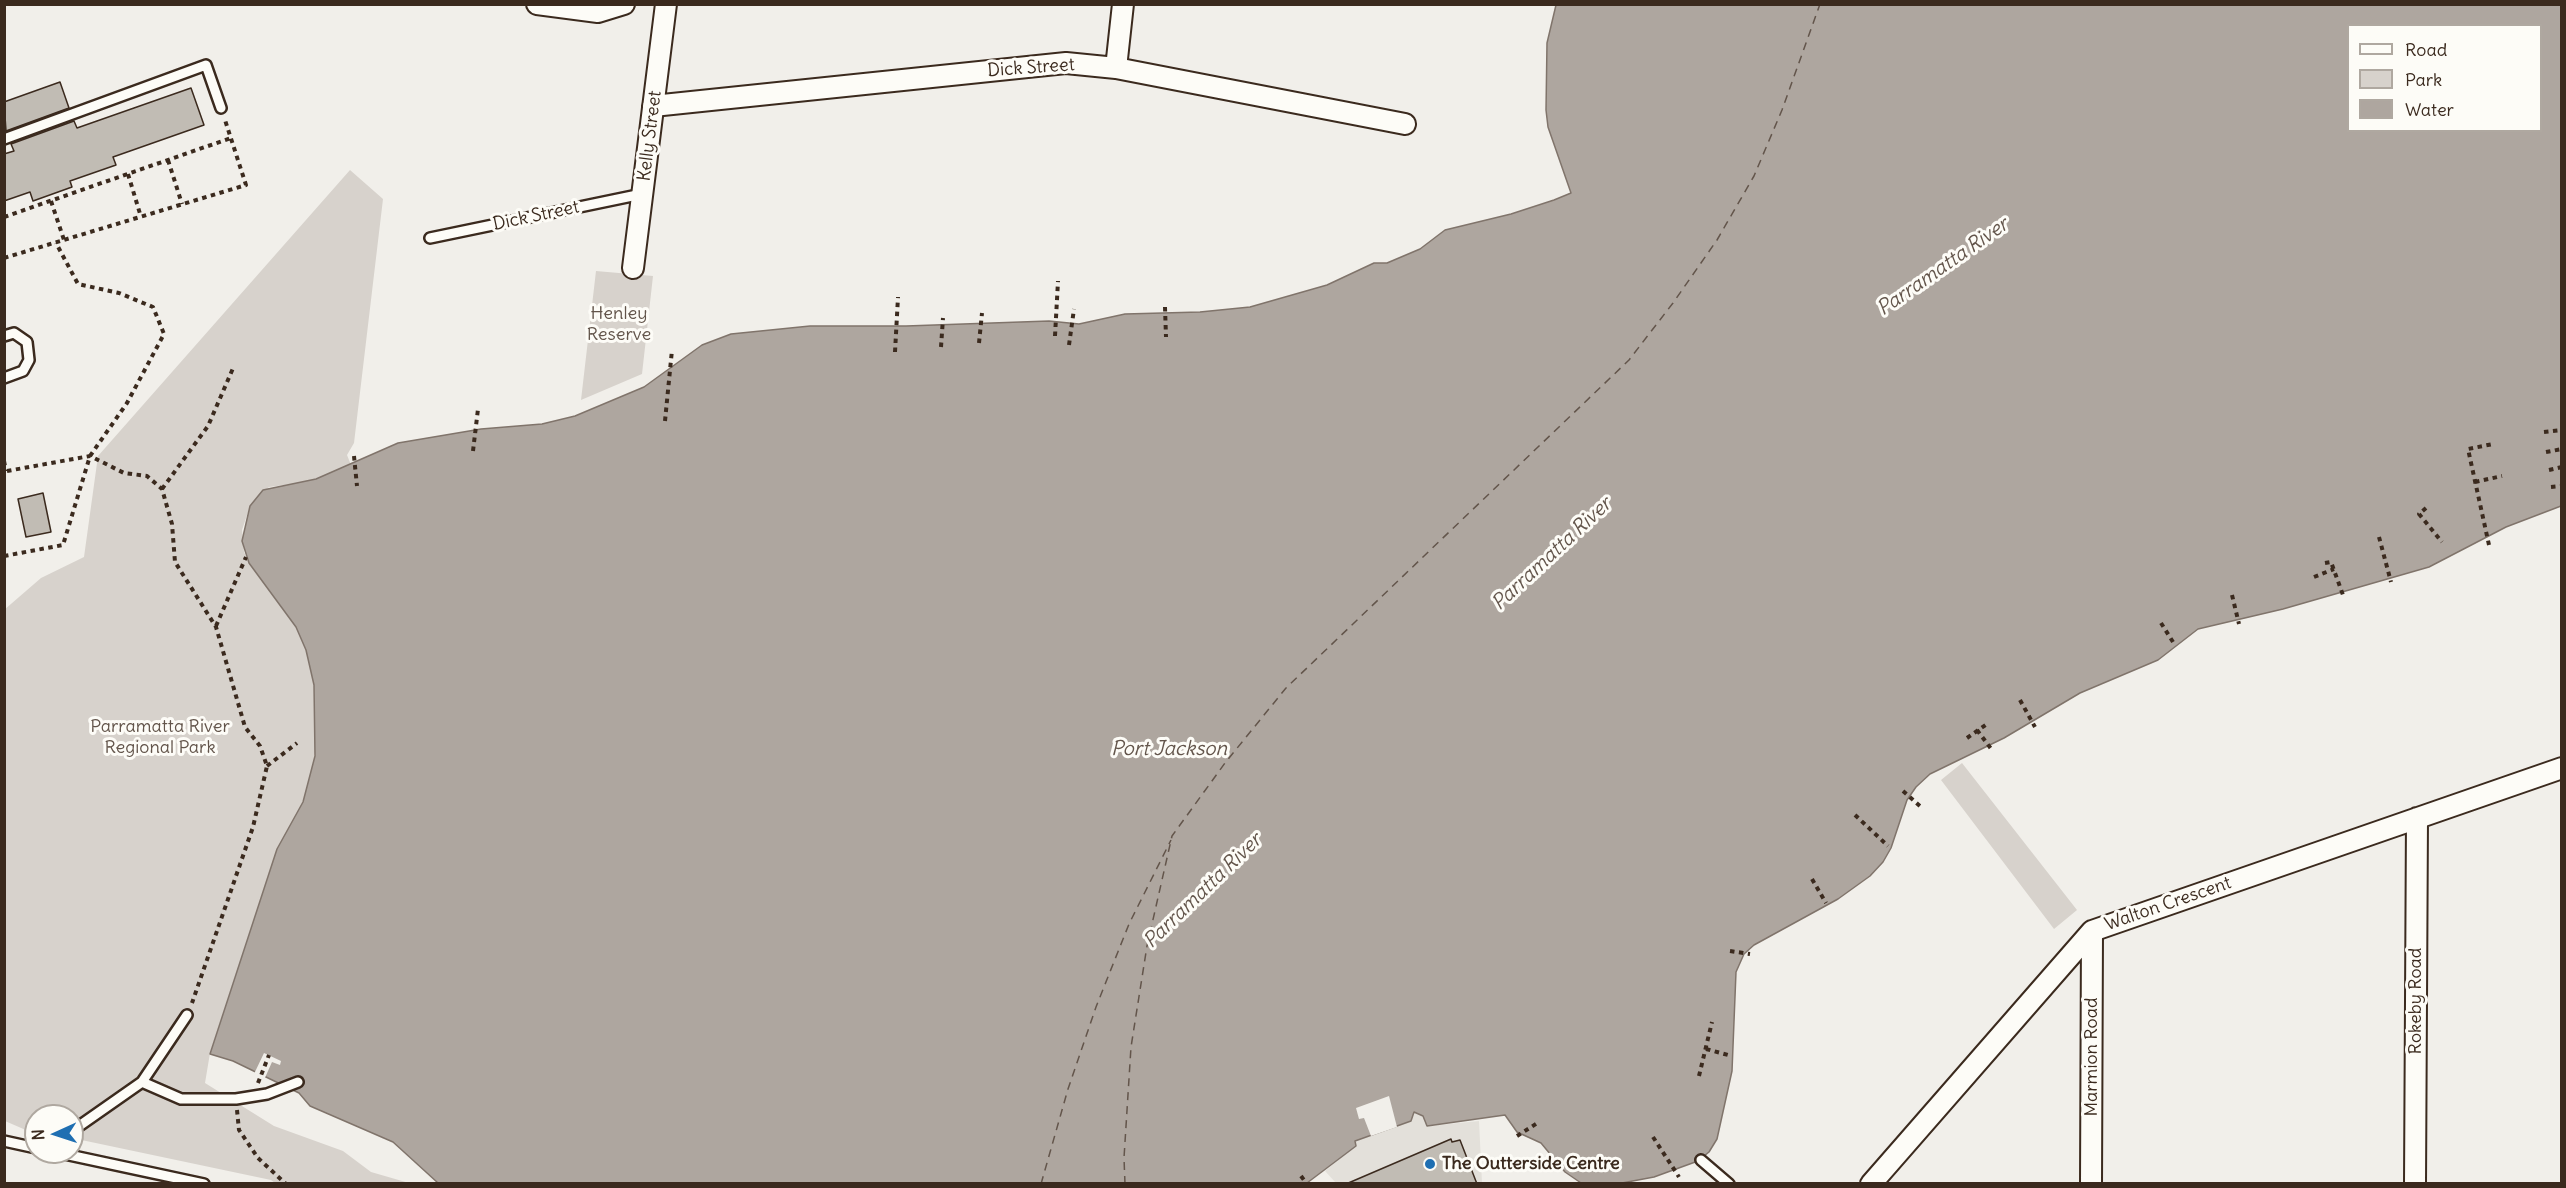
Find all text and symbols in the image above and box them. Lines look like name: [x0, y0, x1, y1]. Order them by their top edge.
legend: [2347, 24, 2542, 132]
text: Road: [2405, 38, 2447, 61]
street label: Dick Street: [987, 54, 1075, 82]
text: Park: [2405, 68, 2442, 91]
street label: Kelly Street: [634, 90, 666, 182]
text: Water: [2405, 98, 2454, 121]
street label: Dick Street: [491, 196, 581, 236]
water label: Parramatta River: [1873, 213, 2013, 321]
park label: Henley Reserve: [587, 303, 651, 346]
water label: Parramatta River: [1487, 492, 1617, 616]
park label: Parramatta River Regional Park: [90, 716, 230, 758]
water label: Port Jackson: [1111, 737, 1227, 761]
water label: Parramatta River: [1139, 829, 1267, 953]
street label: Walton Crescent: [2102, 872, 2234, 936]
street label: Rokeby Road: [2405, 948, 2427, 1054]
street label: Marmion Road: [2081, 998, 2103, 1116]
north arrow: [24, 1104, 84, 1164]
text: N: [28, 1129, 48, 1141]
place label: The Outterside Centre: [1442, 1153, 1620, 1175]
marker: The Outterside Centre: [1423, 1157, 1437, 1171]

